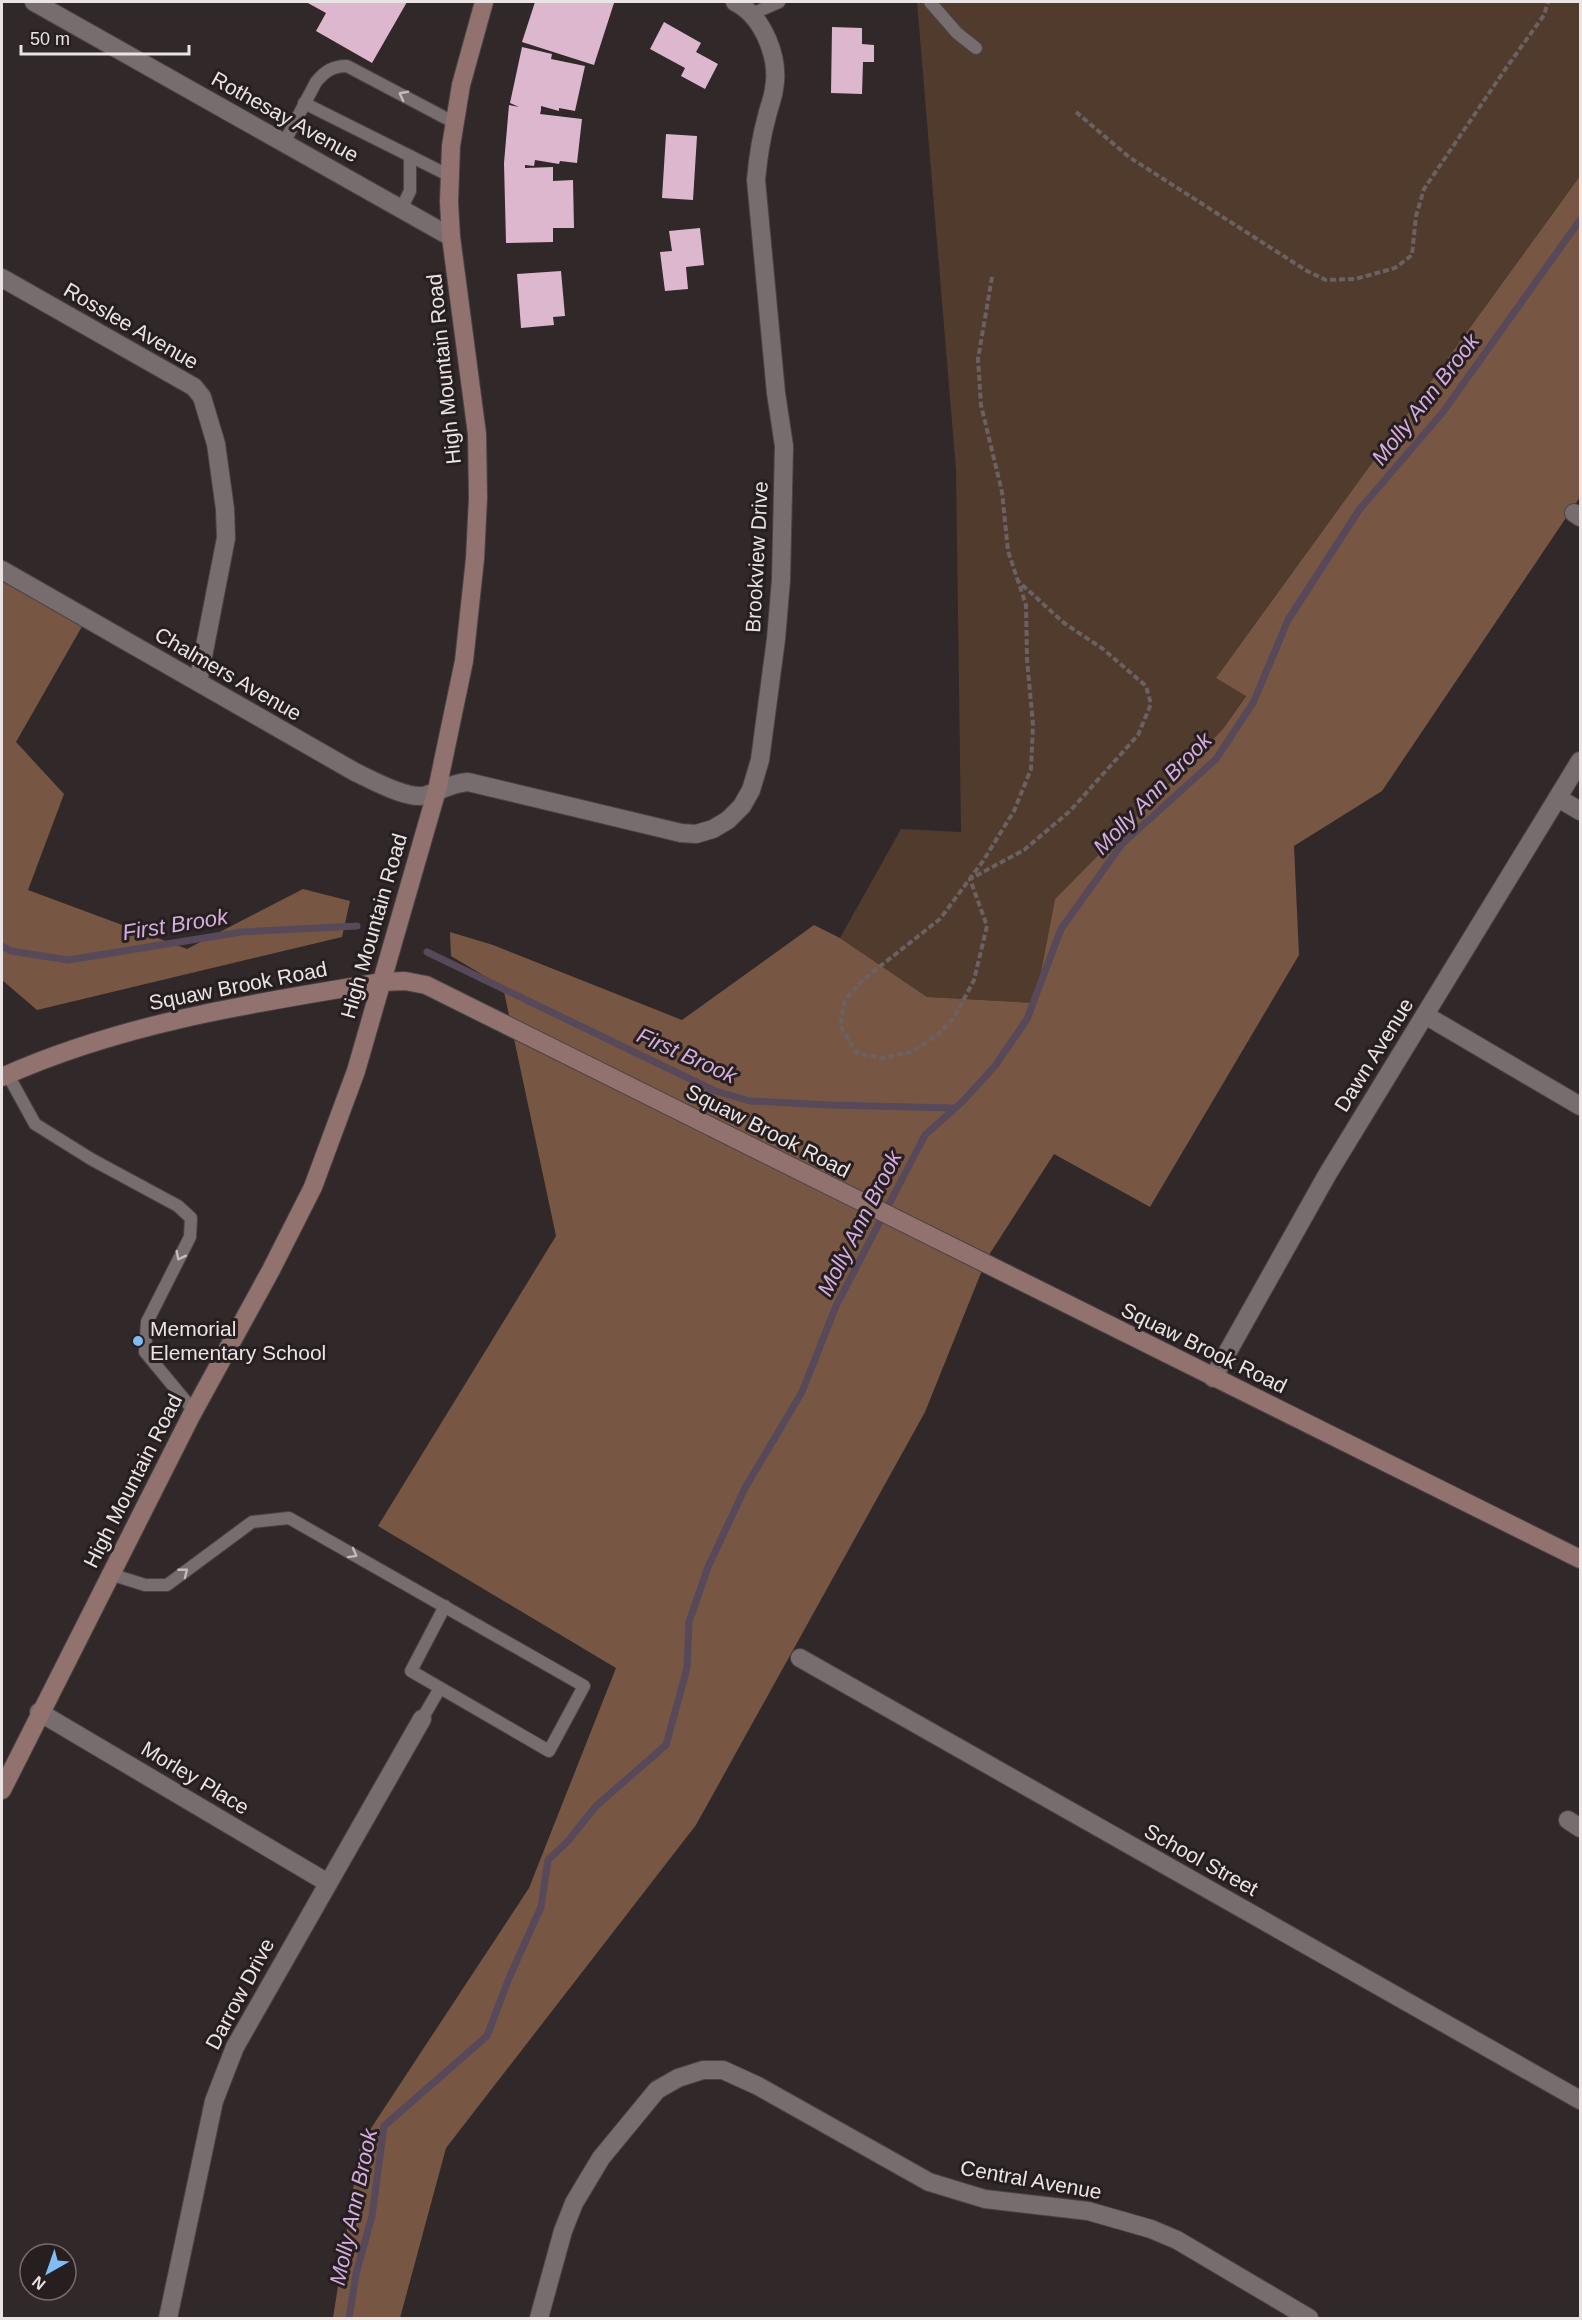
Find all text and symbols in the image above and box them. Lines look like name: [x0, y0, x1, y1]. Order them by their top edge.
scale bar: [21, 18, 189, 56]
text: 50 m: [30, 29, 70, 49]
street label: Rothesay Avenue: [208, 67, 363, 166]
one-way arrow: [398, 91, 409, 103]
street label: High Mountain Road: [422, 273, 465, 465]
street label: Rosslee Avenue: [60, 278, 203, 373]
water label: Molly Ann Brook: [1366, 328, 1485, 470]
street label: Brookview Drive: [741, 481, 772, 633]
street label: Chalmers Avenue: [151, 622, 306, 725]
water label: Molly Ann Brook: [1088, 727, 1217, 859]
street label: High Mountain Road: [336, 831, 411, 1021]
water label: First Brook: [121, 904, 231, 945]
street label: Squaw Brook Road: [147, 957, 329, 1014]
street label: Dawn Avenue: [1330, 994, 1418, 1116]
water label: First Brook: [633, 1022, 741, 1089]
street label: Squaw Brook Road: [682, 1079, 854, 1182]
water label: Molly Ann Brook: [812, 1146, 907, 1300]
one-way arrow: [176, 1250, 187, 1260]
street label: Squaw Brook Road: [1118, 1298, 1291, 1398]
place label: Memorial Elementary School: [150, 1317, 326, 1364]
marker: Memorial Elementary School: [131, 1334, 145, 1348]
street label: High Mountain Road: [79, 1390, 186, 1571]
one-way arrow: [346, 1547, 357, 1558]
one-way arrow: [177, 1569, 188, 1580]
street label: Morley Place: [137, 1736, 253, 1819]
street label: School Street: [1141, 1819, 1262, 1900]
street label: Darrow Drive: [201, 1934, 278, 2053]
water label: Molly Ann Brook: [325, 2126, 382, 2288]
street label: Central Avenue: [959, 2156, 1104, 2203]
north arrow: [18, 2242, 78, 2302]
text: N: [29, 2273, 49, 2293]

